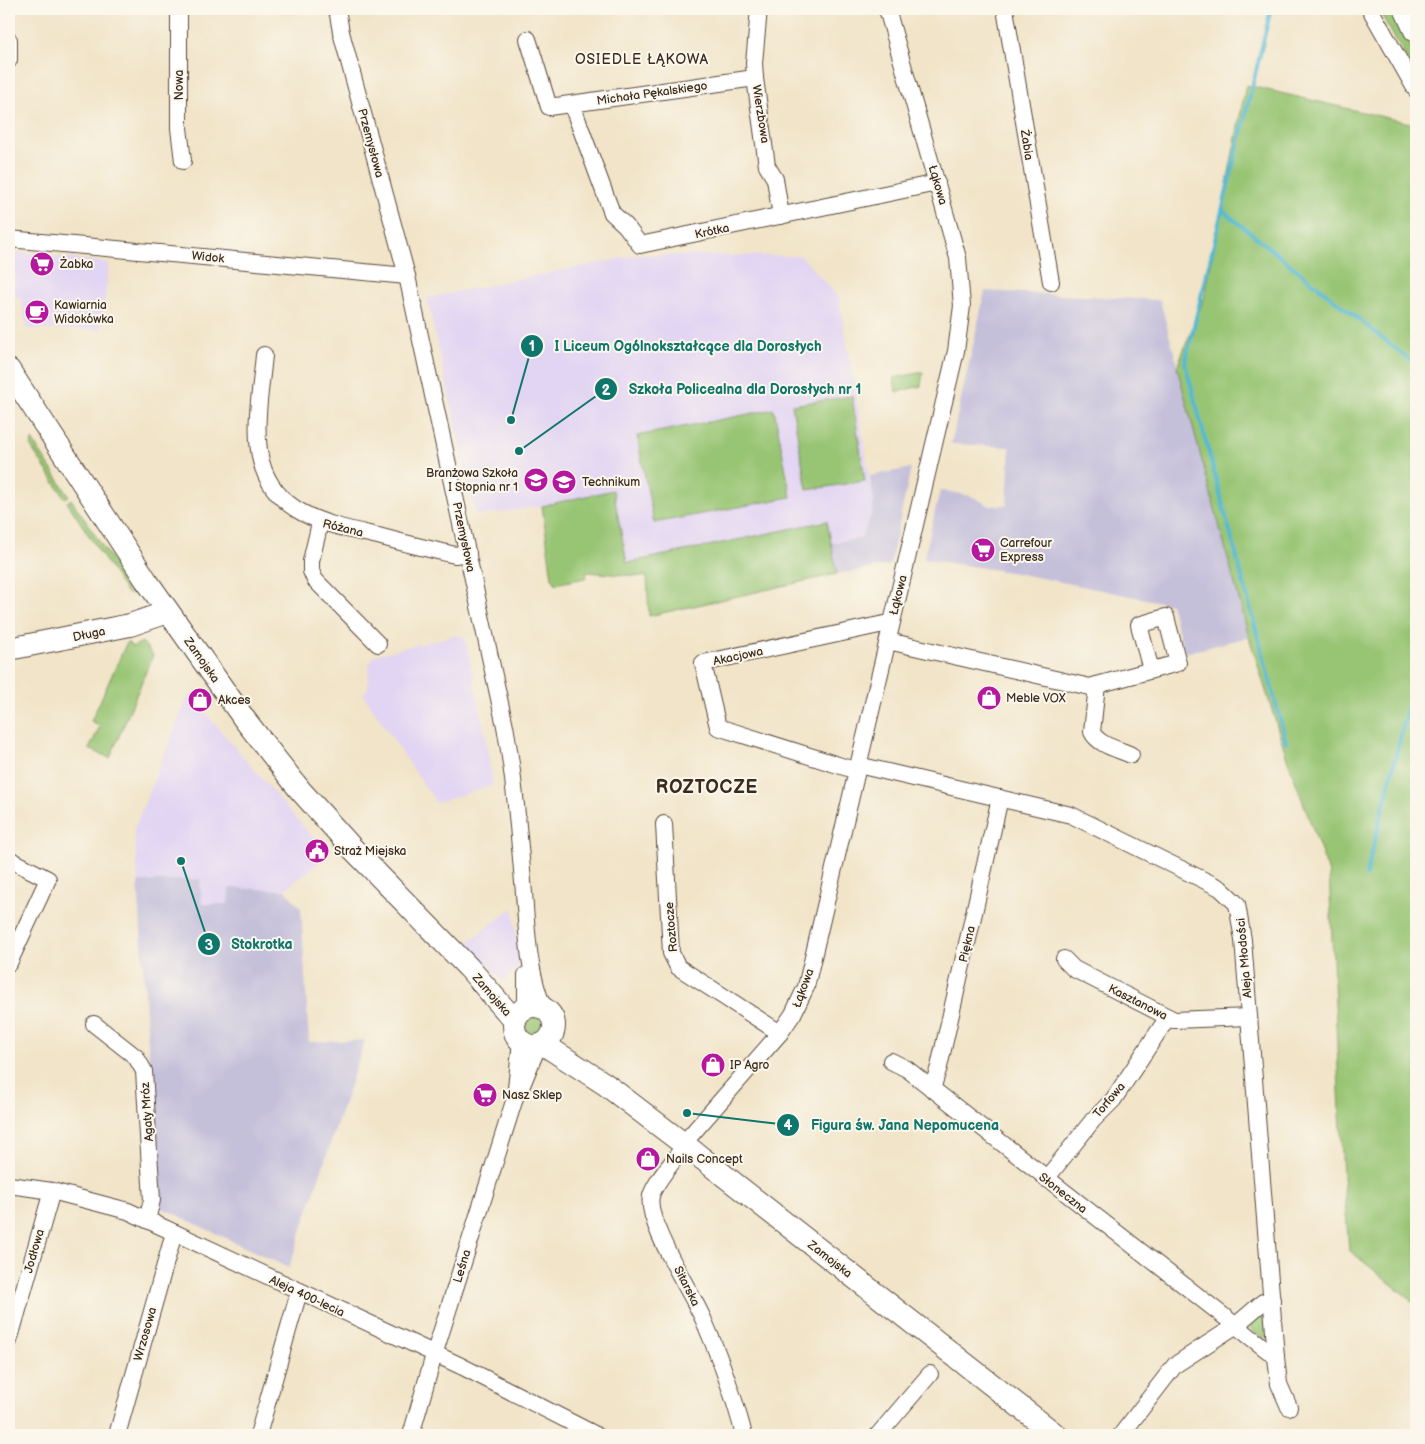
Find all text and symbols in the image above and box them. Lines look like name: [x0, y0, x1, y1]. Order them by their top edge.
district label: OSIEDLE ŁĄKOWA: [575, 51, 709, 68]
street label: Nowa: [172, 70, 187, 100]
street label: Michała Pękalskiego: [596, 78, 709, 109]
street label: Wierzbowa: [748, 84, 773, 145]
street label: Przemysłowa: [354, 107, 387, 180]
street label: Żabia: [1017, 128, 1037, 162]
street label: Łąkowa: [925, 164, 950, 207]
street label: Krótka: [694, 221, 731, 242]
street label: Widok: [191, 248, 225, 267]
supermarket icon: Żabka: [29, 251, 55, 277]
place label: Żabka: [59, 256, 94, 272]
place label: Kawiarnia Widokówka: [54, 298, 114, 327]
cafe icon: Kawiarnia Widokówka: [24, 299, 50, 325]
callout: I Liceum Ogólnokształcące dla Dorosłych: [519, 331, 831, 360]
text: 1: [529, 337, 535, 356]
text: I Liceum Ogólnokształcące dla Dorosłych: [554, 338, 822, 356]
callout: Szkoła Policealna dla Dorosłych nr 1: [593, 375, 871, 404]
text: 2: [602, 381, 611, 400]
text: Szkoła Policealna dla Dorosłych nr 1: [629, 381, 861, 398]
place label: Branżowa Szkoła I Stopnia nr 1: [426, 466, 518, 495]
school or university icon: Branżowa Szkoła I Stopnia nr 1: [523, 467, 549, 493]
school or university icon: Technikum: [551, 469, 577, 495]
place label: Technikum: [582, 475, 640, 490]
street label: Przemysłowa: [449, 501, 478, 574]
street label: Różana: [321, 516, 365, 541]
place label: Carrefour Express: [1000, 536, 1052, 565]
supermarket icon: Carrefour Express: [970, 537, 996, 563]
street label: Łąkowa: [886, 573, 911, 617]
street label: Długa: [71, 624, 107, 645]
street label: Zamojska: [180, 634, 223, 686]
street label: Akacjowa: [712, 644, 765, 669]
shop icon: Meble VOX: [976, 685, 1002, 711]
shop icon: Akces: [187, 687, 213, 713]
place label: Meble VOX: [1006, 691, 1066, 706]
place label: Akces: [218, 693, 251, 708]
district label: ROZTOCZE: [656, 777, 758, 798]
public building icon: Straż Miejska: [304, 838, 330, 864]
place label: Straż Miejska: [334, 844, 407, 859]
street label: Roztocze: [662, 901, 681, 953]
street label: Aleja Młodości: [1234, 917, 1255, 999]
street label: Piękna: [956, 924, 979, 964]
callout: Stokrotka: [197, 930, 303, 959]
text: 3: [205, 936, 214, 955]
text: Stokrotka: [231, 936, 293, 953]
street label: Łąkowa: [789, 966, 818, 1010]
street label: Zamojska: [468, 970, 514, 1020]
street label: Kasztanowa: [1106, 981, 1170, 1024]
shop icon: IP Agro: [700, 1052, 726, 1078]
place label: IP Agro: [730, 1058, 770, 1073]
street label: Torfowa: [1090, 1079, 1129, 1121]
street label: Agaty Mróz: [138, 1082, 157, 1142]
supermarket icon: Nasz Sklep: [472, 1082, 498, 1108]
place label: Nasz Sklep: [502, 1088, 562, 1103]
callout: Figura św. Jana Nepomucena: [776, 1111, 1009, 1140]
text: 4: [784, 1116, 793, 1135]
text: Figura św. Jana Nepomucena: [811, 1117, 999, 1134]
shop icon: Nails Concept: [635, 1146, 661, 1172]
place label: Nails Concept: [666, 1152, 743, 1167]
street label: Słoneczna: [1035, 1170, 1090, 1217]
street label: Jodłowa: [21, 1227, 48, 1275]
street label: Zamojska: [804, 1237, 855, 1281]
street label: Leśna: [450, 1248, 475, 1285]
street label: Sitarska: [670, 1264, 703, 1309]
street label: Aleja 400-lecia: [267, 1272, 347, 1321]
street label: Wrzosowa: [131, 1305, 160, 1363]

